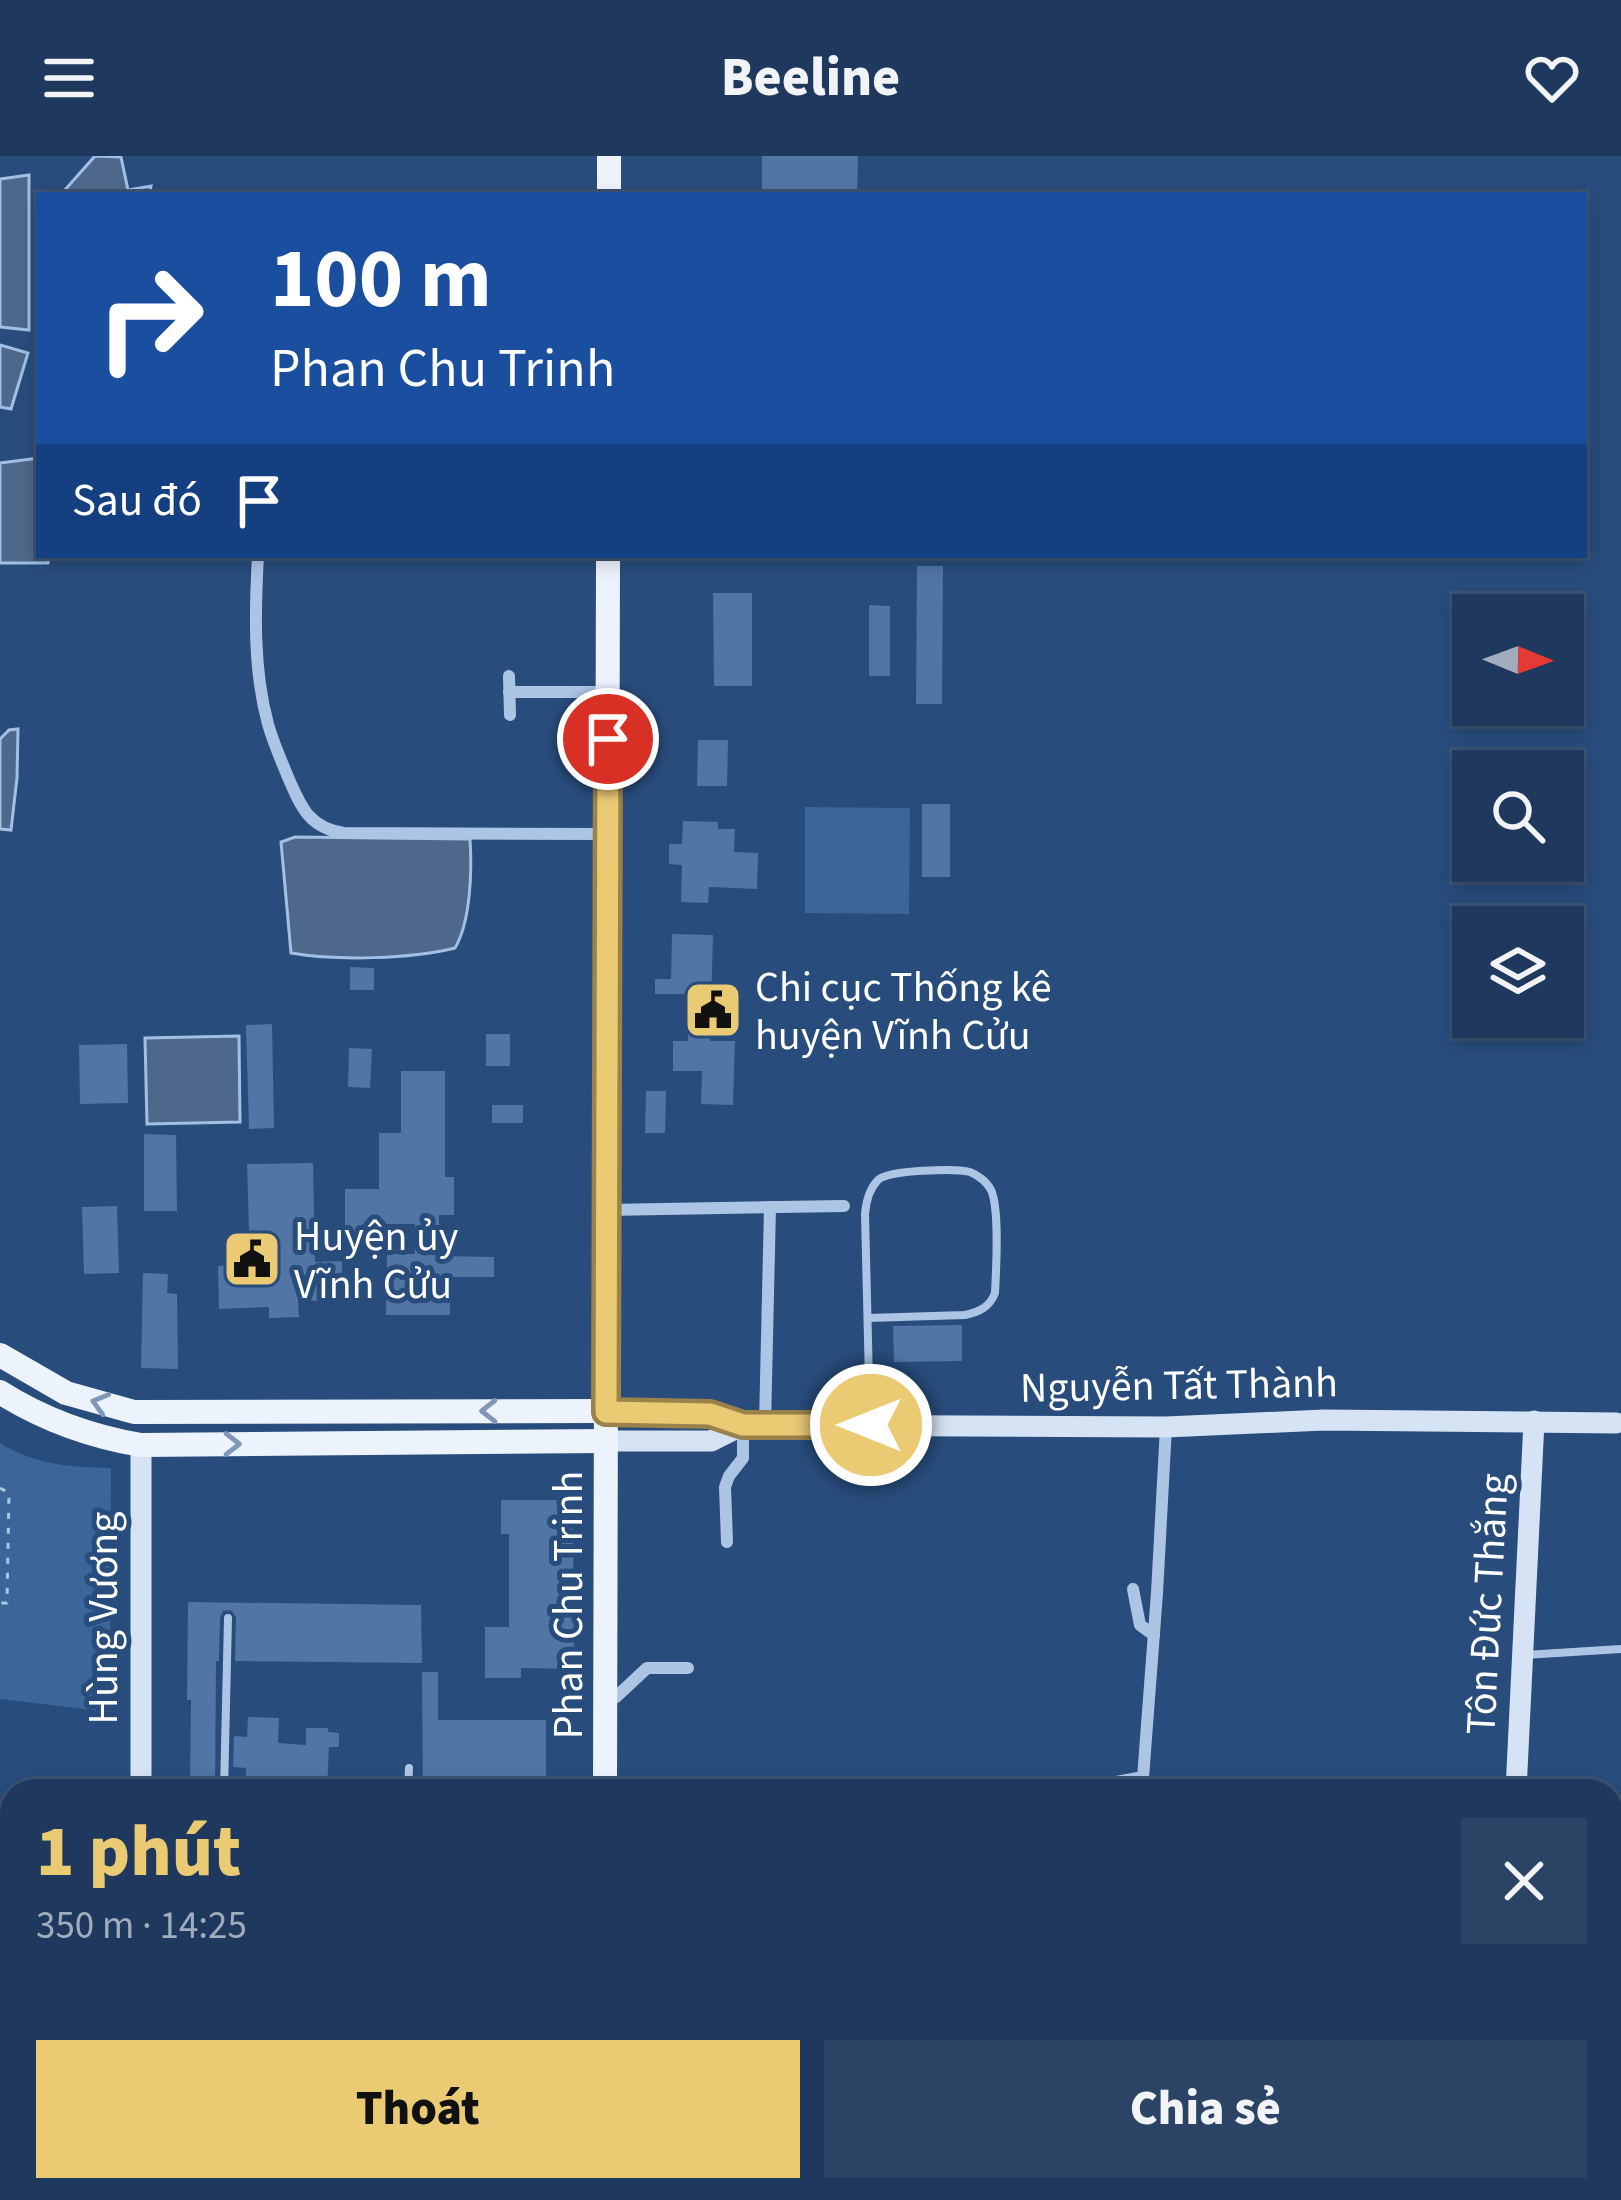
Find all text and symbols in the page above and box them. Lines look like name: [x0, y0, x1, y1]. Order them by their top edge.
text: Beeline: [721, 40, 900, 117]
icon: menu: [36, 45, 102, 111]
icon: heart: [1519, 45, 1585, 111]
text: 100 m: [270, 220, 492, 340]
icon: right: [72, 240, 228, 396]
text: Phan Chu Trinh: [270, 331, 615, 408]
icon: arrive: [226, 468, 292, 534]
text: Sau đó: [72, 469, 202, 533]
north arrow: [1452, 594, 1584, 726]
map controls: [1452, 594, 1584, 1038]
pin: [557, 688, 659, 790]
icon: arrive: [575, 706, 641, 772]
button: search: [1452, 750, 1584, 882]
button: layers: [1452, 906, 1584, 1038]
place label: Chi cục Thống kê huyện Vĩnh Cửu: [755, 958, 1052, 1066]
public building icon: Chi cục Thống kê huyện Vĩnh Cửu: [682, 979, 744, 1041]
place label: Huyện ủy Vĩnh Cửu: [294, 1207, 459, 1315]
public building icon: Huyện ủy Vĩnh Cửu: [221, 1228, 283, 1290]
street label: Nguyễn Tất Thành: [1020, 1353, 1338, 1419]
position arrow: [808, 1362, 934, 1488]
one-way arrow: [90, 1392, 111, 1417]
one-way arrow: [479, 1398, 497, 1424]
one-way arrow: [223, 1431, 242, 1457]
street label: Phan Chu Trinh: [539, 1471, 599, 1739]
street label: Tôn Đức Thắng: [1451, 1472, 1525, 1736]
street label: Hùng Vương: [74, 1512, 134, 1724]
text: 1 phút: [36, 1801, 241, 1904]
button: close: [1461, 1818, 1587, 1944]
text: 350 m · 14:25: [36, 1898, 247, 1954]
button: Thoát: [36, 2040, 800, 2178]
button: Chia sẻ: [824, 2040, 1587, 2178]

